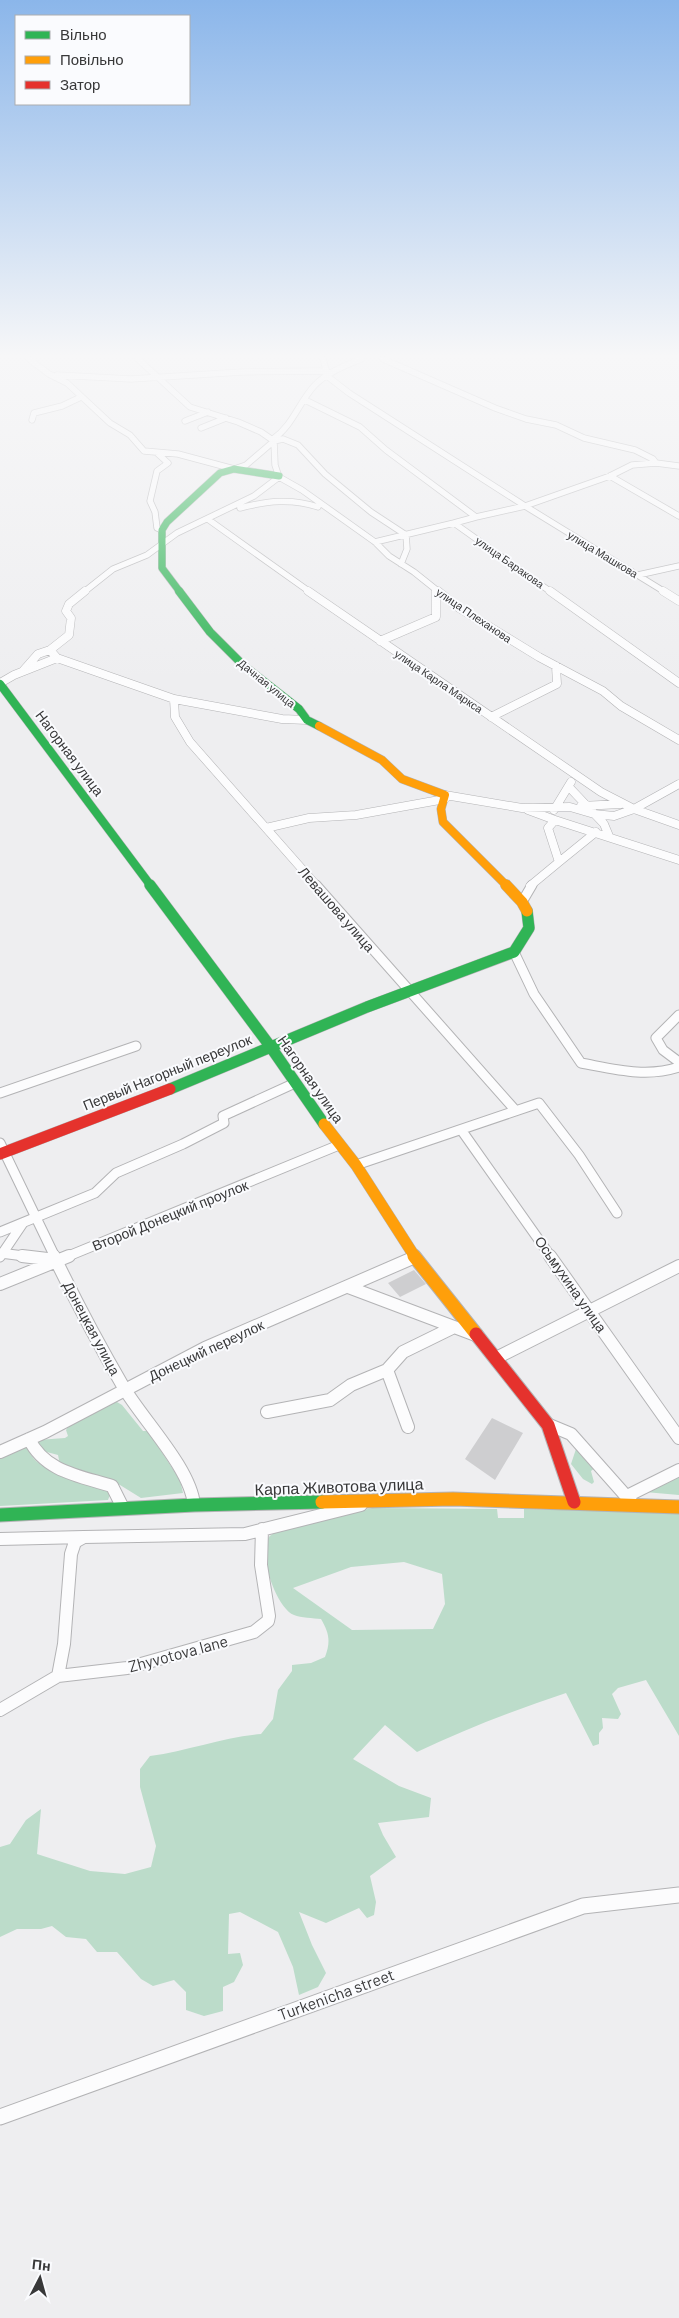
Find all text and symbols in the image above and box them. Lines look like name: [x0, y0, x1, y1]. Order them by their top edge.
legend: [15, 15, 190, 105]
text: Вільно: [60, 25, 107, 43]
text: Повільно: [60, 50, 124, 68]
text: Затор: [60, 75, 100, 93]
street label: улица Машкова: [566, 528, 641, 581]
street label: улица Баракова: [473, 533, 548, 591]
street label: улица Плеханова: [434, 585, 515, 646]
street label: улица Карла Маркса: [392, 647, 486, 716]
street label: Дачная улица: [236, 656, 299, 711]
street label: Нагорная улица: [32, 707, 108, 799]
street label: Левашова улица: [295, 863, 379, 955]
street label: Первый Нагорный переулок: [80, 1030, 255, 1114]
street label: Нагорная улица: [275, 1032, 348, 1126]
street label: Второй Донецкий проулок: [90, 1176, 251, 1254]
street label: Осьмухина улица: [531, 1233, 611, 1336]
street label: Донецкая улица: [60, 1278, 124, 1378]
street label: Донецкий переулок: [146, 1315, 267, 1384]
street label: Карпа Животова улица: [254, 1474, 424, 1498]
street label: Zhyvotova lane: [126, 1631, 230, 1675]
street label: Turkenicha street: [275, 1964, 397, 2024]
north arrow: [15, 2253, 65, 2303]
text: Пн: [31, 2255, 52, 2274]

